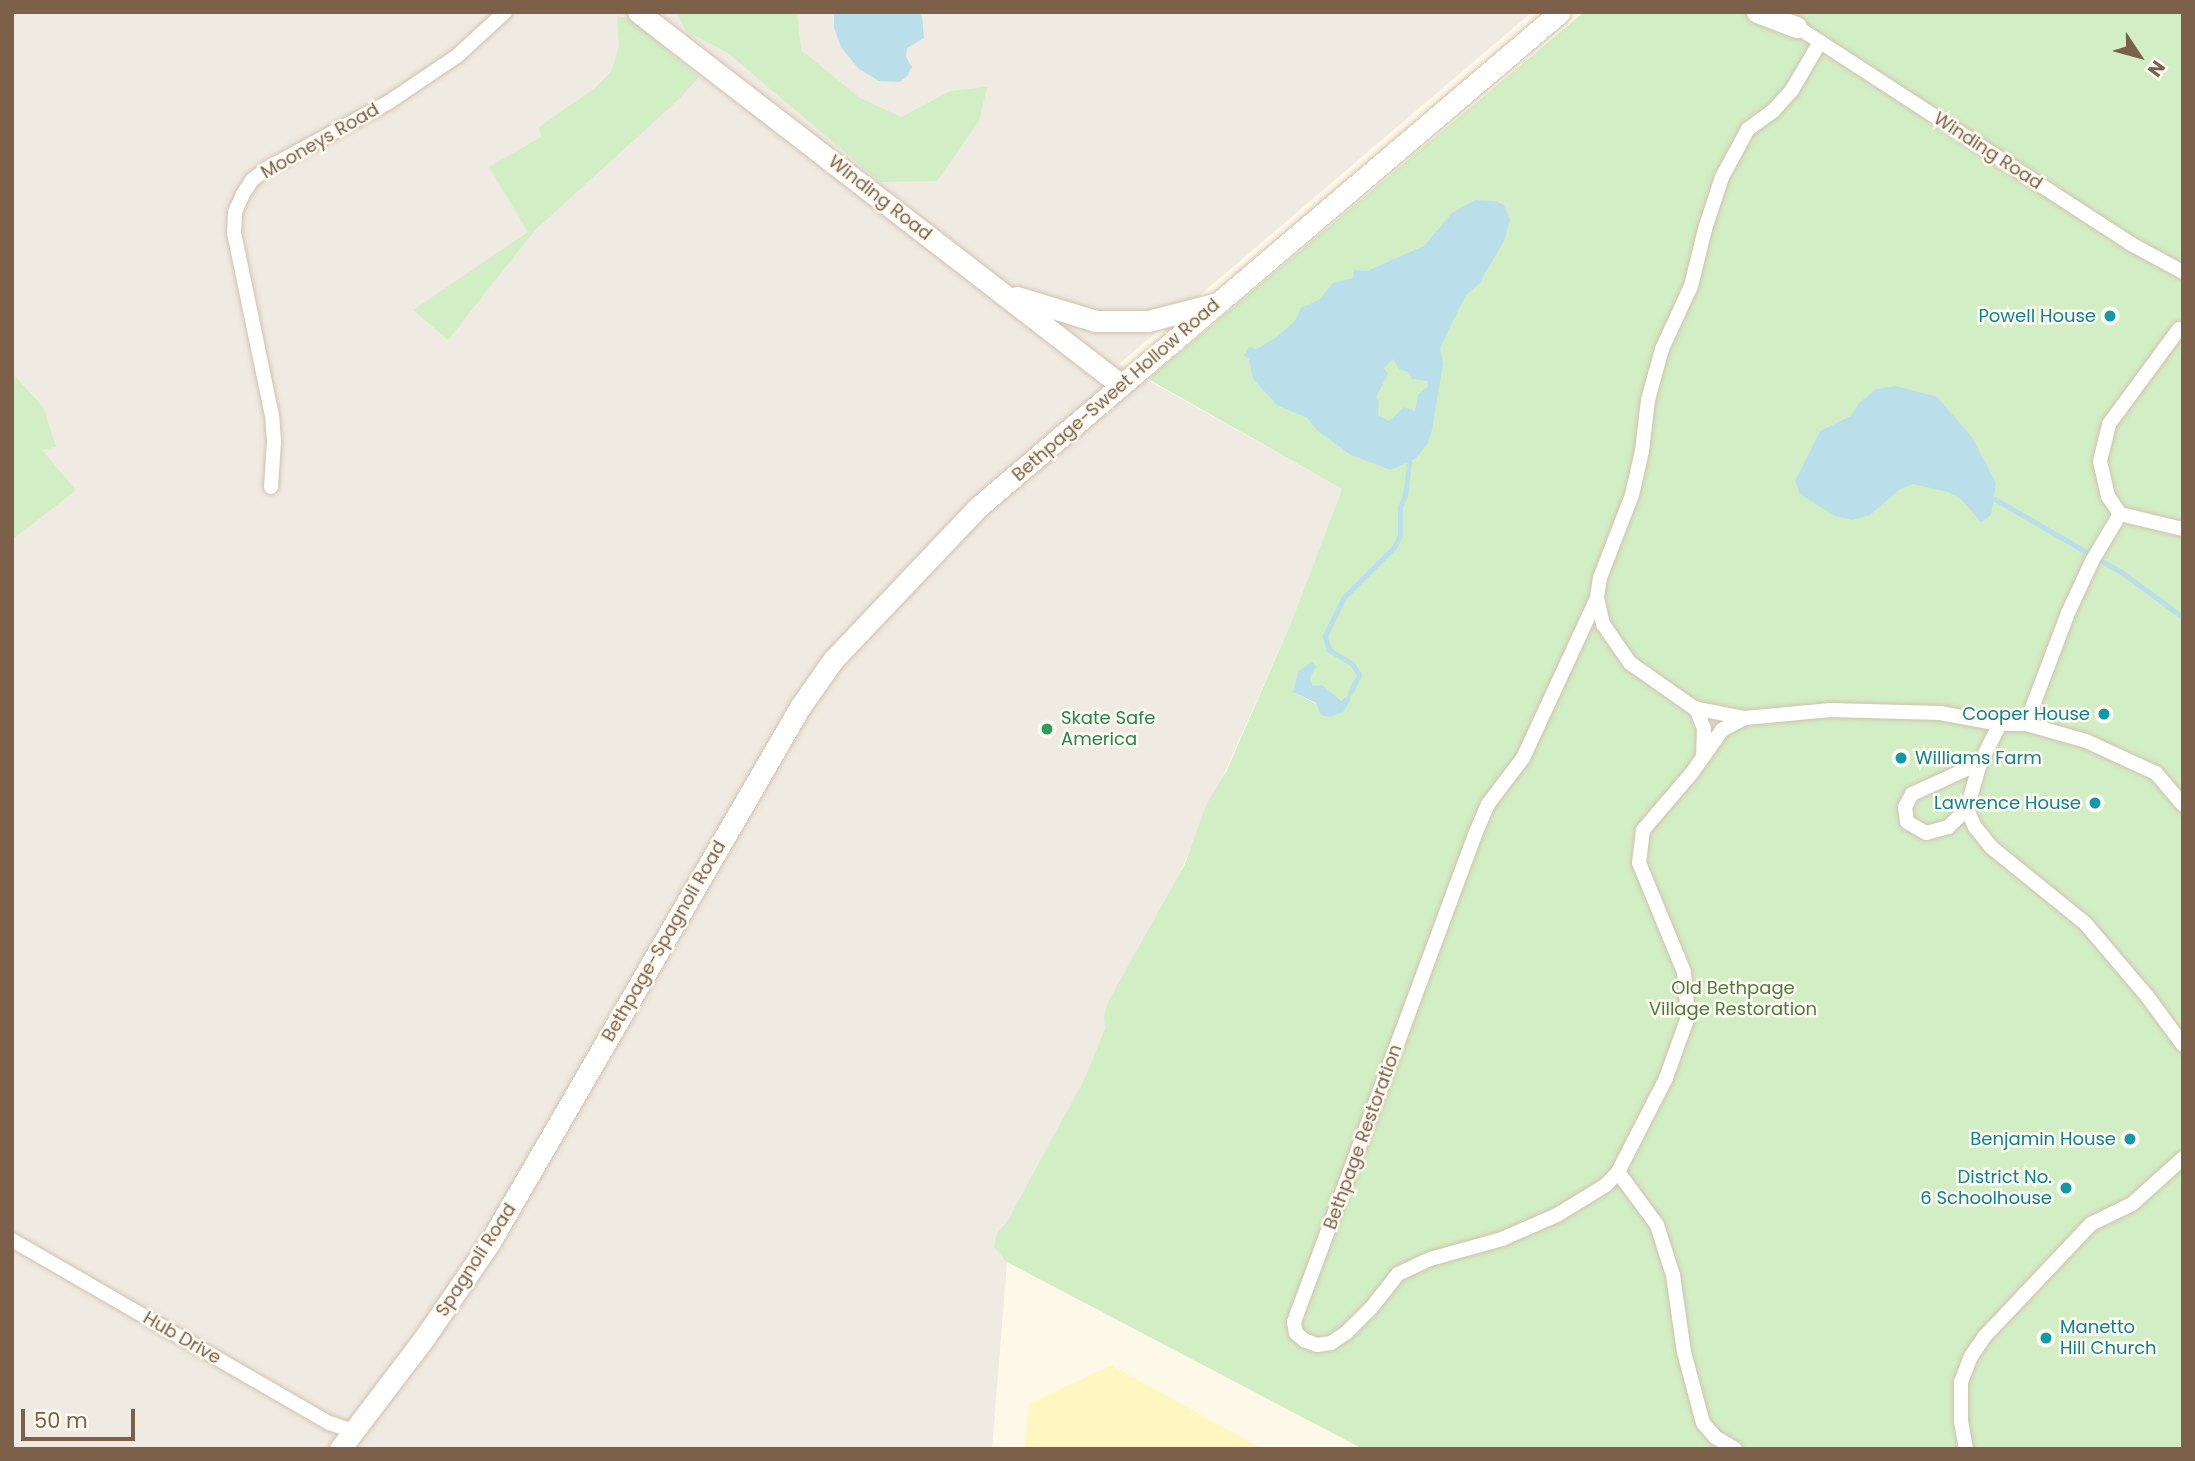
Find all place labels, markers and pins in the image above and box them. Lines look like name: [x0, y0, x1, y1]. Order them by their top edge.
place label: Powell House: [1978, 305, 2096, 327]
marker: Powell House: [2102, 308, 2118, 324]
place label: Cooper House: [1962, 703, 2090, 725]
marker: Cooper House: [2096, 706, 2112, 722]
place label: Skate Safe America: [1061, 708, 1155, 750]
marker: Skate Safe America: [1039, 721, 1055, 737]
place label: Williams Farm: [1915, 747, 2042, 769]
marker: Williams Farm: [1893, 750, 1909, 766]
place label: Lawrence House: [1934, 792, 2081, 814]
marker: Lawrence House: [2087, 795, 2103, 811]
place label: Benjamin House: [1970, 1128, 2116, 1150]
marker: Benjamin House: [2122, 1131, 2138, 1147]
place label: District No. 6 Schoolhouse: [1920, 1167, 2052, 1210]
marker: District No. 6 Schoolhouse: [2058, 1180, 2074, 1196]
place label: Manetto Hill Church: [2060, 1317, 2157, 1360]
marker: Manetto Hill Church: [2038, 1330, 2054, 1346]

